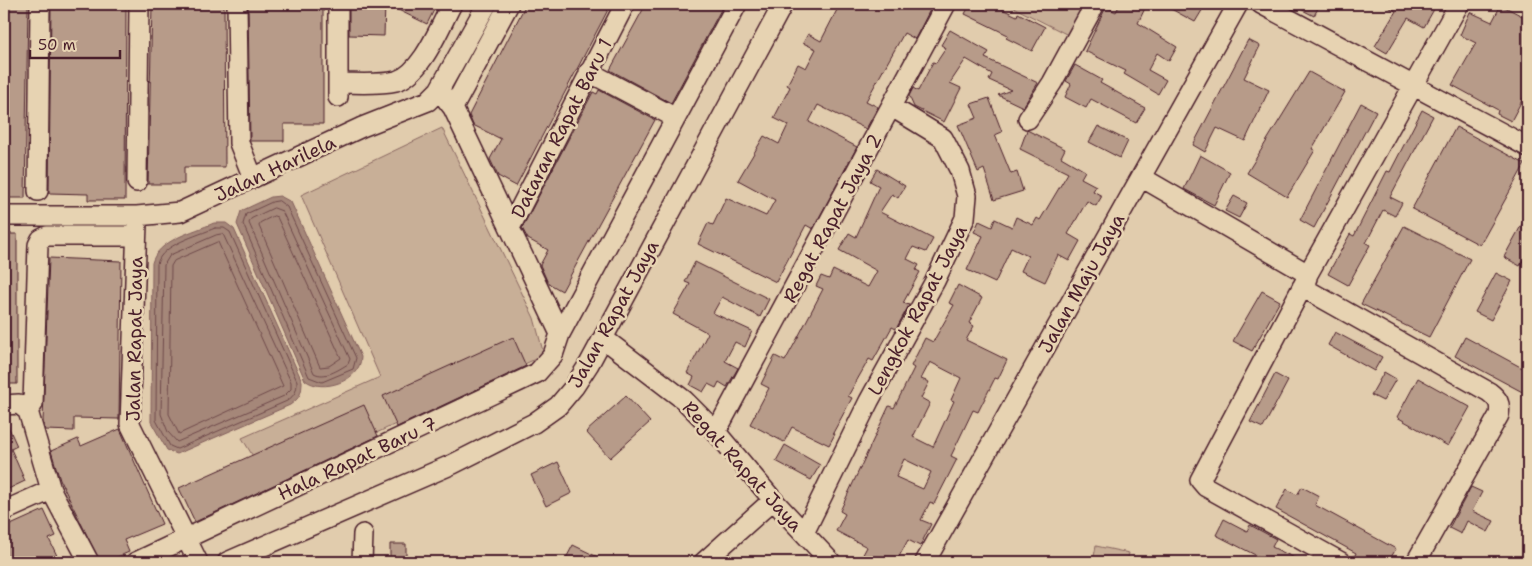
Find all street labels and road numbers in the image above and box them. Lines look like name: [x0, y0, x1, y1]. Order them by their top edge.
street label: Dataran Rapat Baru 1: [505, 34, 618, 222]
street label: Jalan Harilela: [211, 129, 340, 207]
street label: Regat Rapat Jaya 2: [777, 129, 888, 307]
street label: Jalan Maju Jaya: [1033, 209, 1130, 358]
street label: Lengkok Rapat Jaya: [862, 221, 973, 400]
street label: Jalan Rapat Jaya: [562, 236, 665, 393]
street label: Jalan Rapat Jaya: [121, 256, 148, 422]
street label: Regat Rapat Jaya: [677, 396, 808, 537]
street label: Hala Rapat Baru 7: [274, 411, 441, 506]

